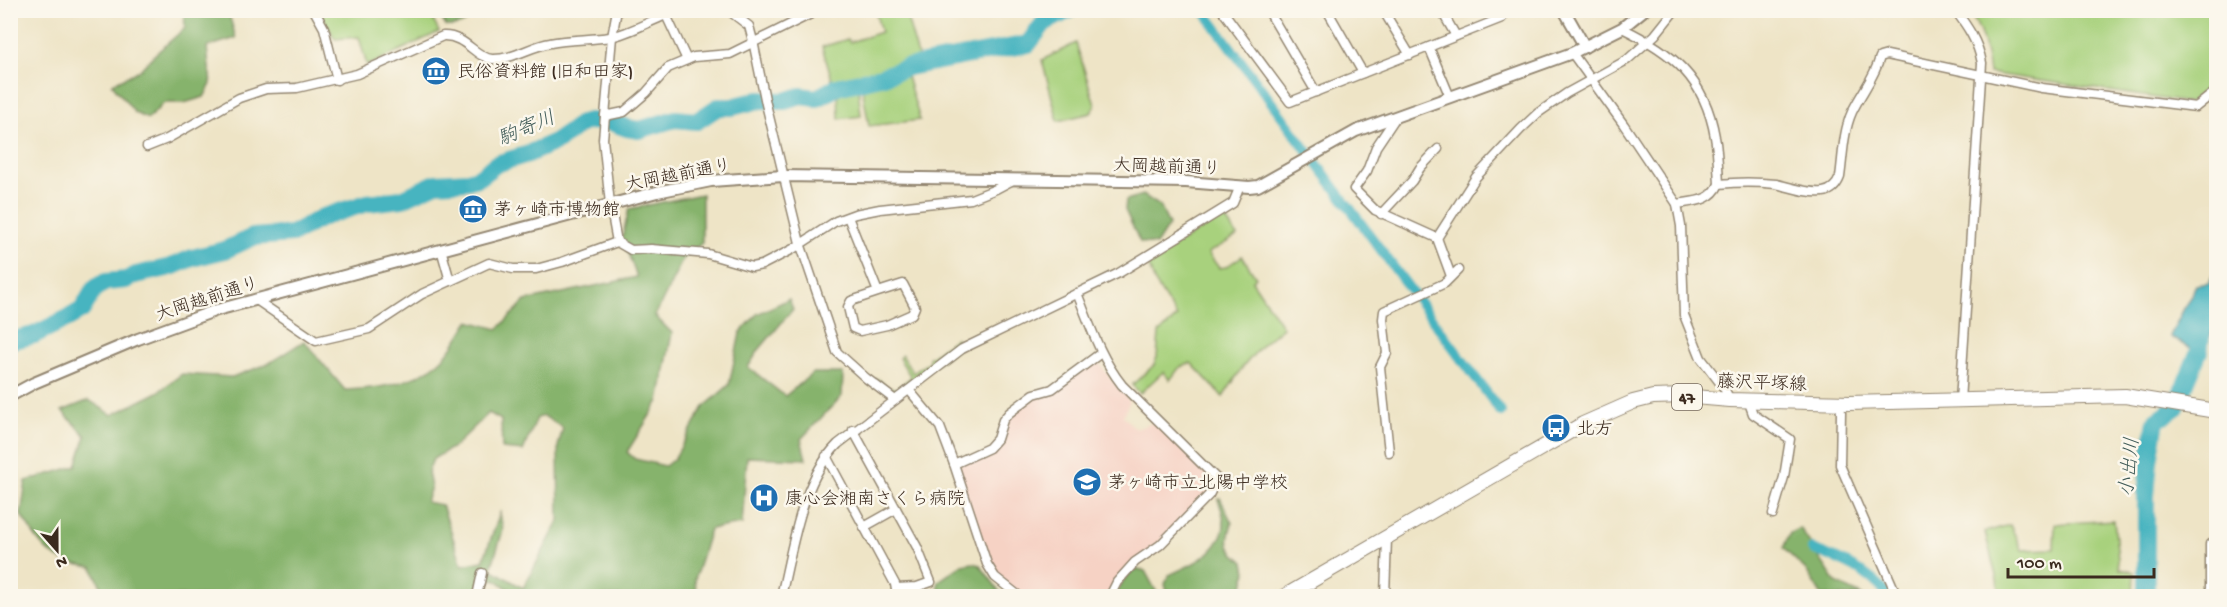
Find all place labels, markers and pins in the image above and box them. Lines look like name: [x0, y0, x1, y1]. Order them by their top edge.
museum icon: 民俗資料館 (旧和田家): [420, 55, 452, 87]
place label: 民俗資料館 (旧和田家): [457, 62, 633, 84]
museum icon: 茅ヶ崎市博物館: [457, 193, 489, 225]
place label: 茅ヶ崎市博物館: [494, 200, 620, 222]
bus stop icon: 北方: [1540, 412, 1572, 444]
place label: 北方: [1577, 420, 1613, 441]
school or university icon: 茅ヶ崎市立北陽中学校: [1071, 466, 1103, 498]
place label: 茅ヶ崎市立北陽中学校: [1108, 473, 1288, 495]
hospital icon: 康心会湘南さくら病院: [748, 482, 780, 514]
place label: 康心会湘南さくら病院: [785, 489, 965, 511]

